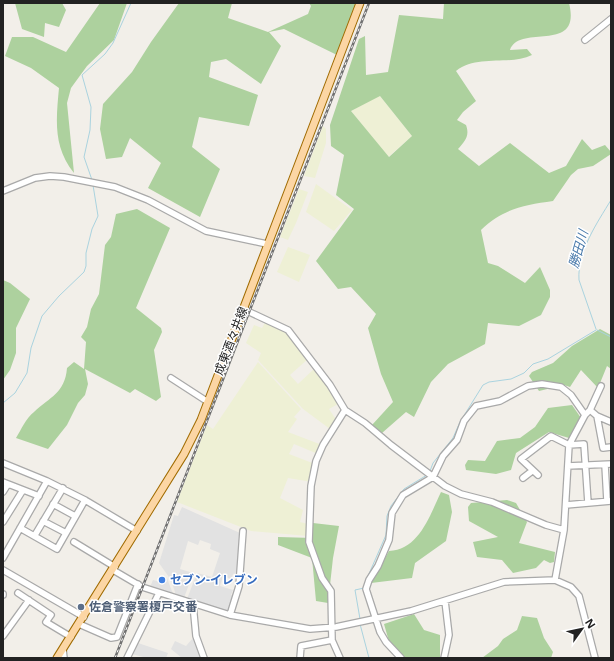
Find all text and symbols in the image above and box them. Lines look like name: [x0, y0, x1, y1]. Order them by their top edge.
water label: 勝田川: [564, 226, 593, 270]
street label: 成東酒々井線: [210, 304, 251, 377]
place label: セブン-イレブン: [170, 571, 258, 588]
marker: セブン-イレブン: [157, 575, 167, 585]
place label: 佐倉警察署榎戸交番: [89, 598, 198, 615]
marker: 佐倉警察署榎戸交番: [76, 602, 86, 612]
north arrow: [562, 609, 602, 649]
text: N: [582, 615, 600, 631]

